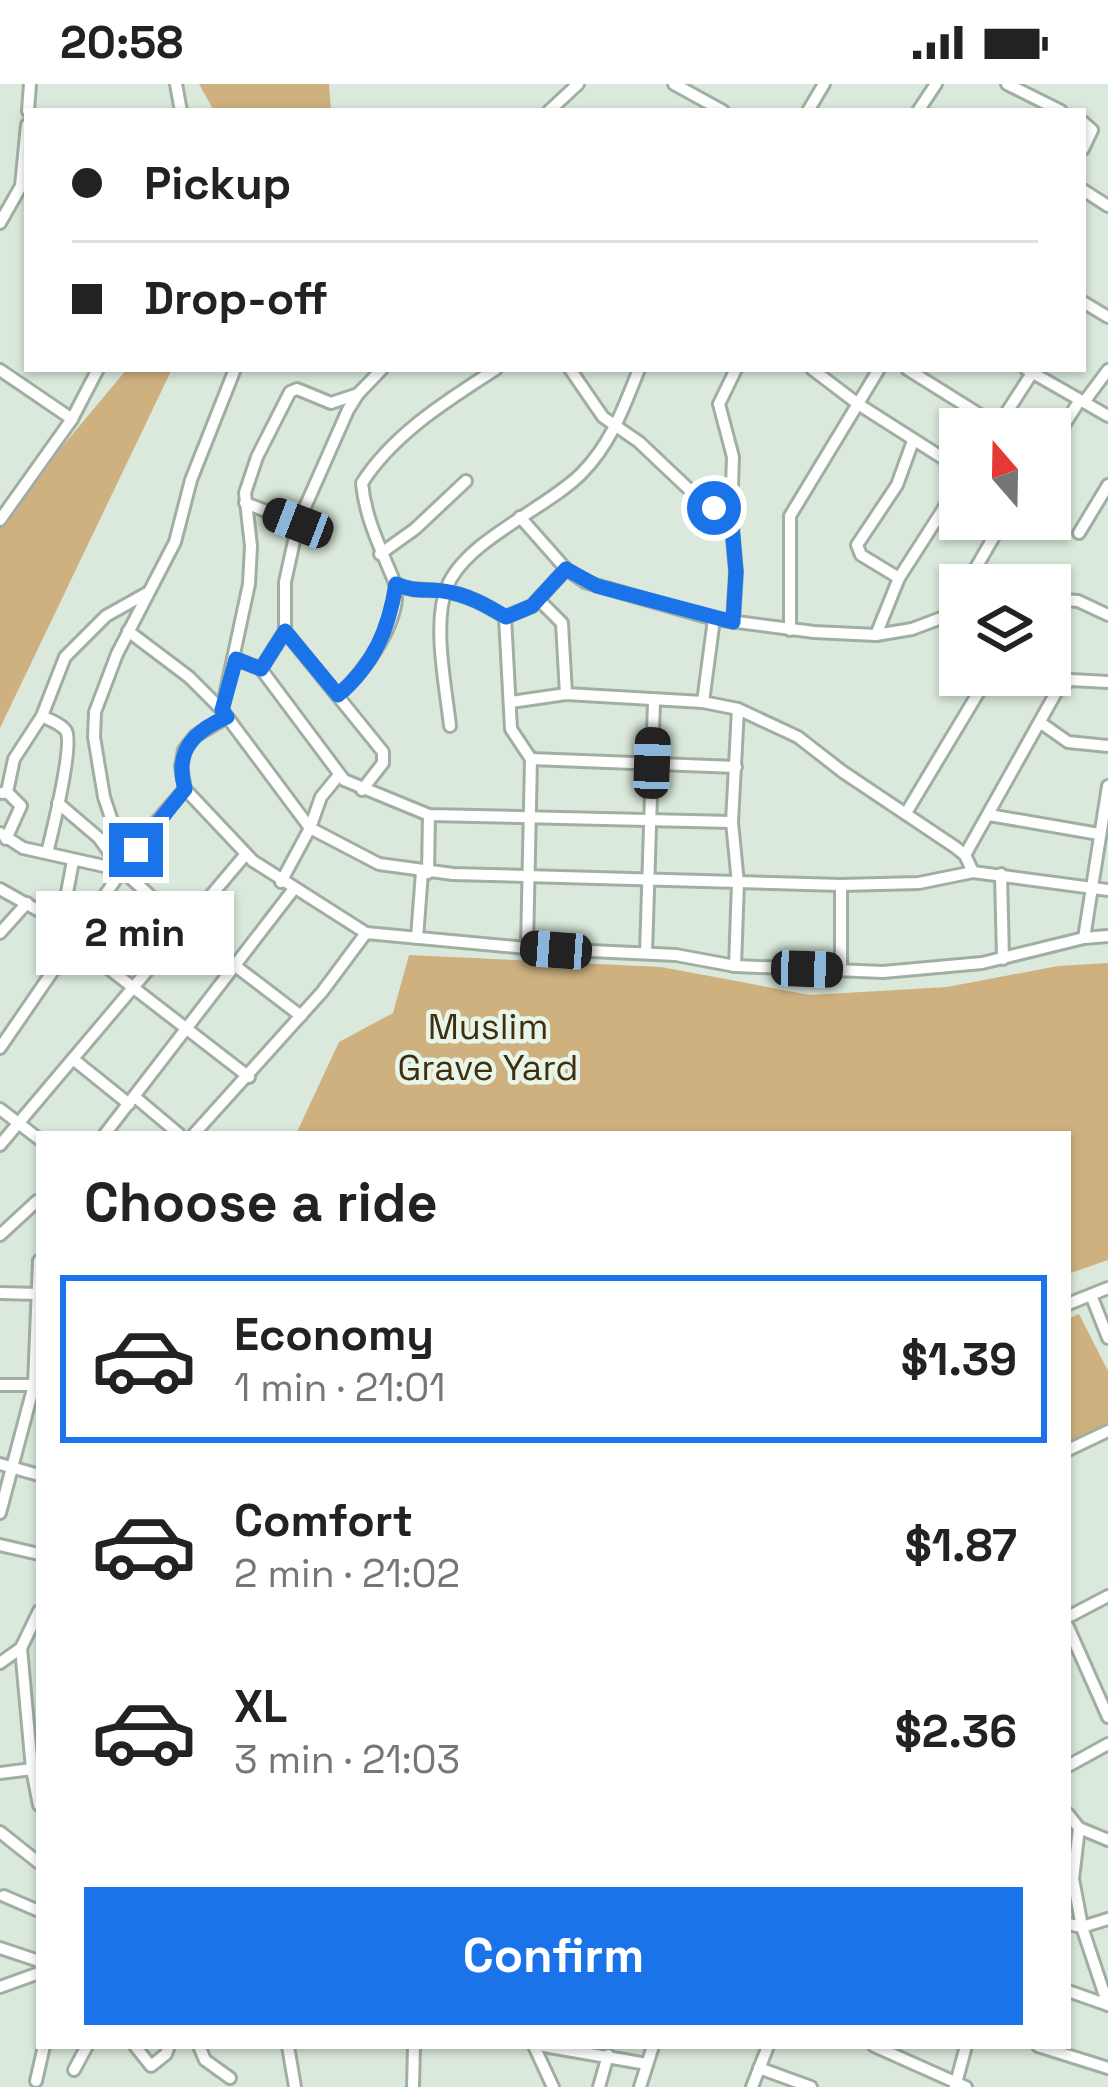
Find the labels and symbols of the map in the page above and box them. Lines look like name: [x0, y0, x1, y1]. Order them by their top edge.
north arrow: [939, 408, 1071, 540]
route start: [687, 481, 741, 535]
car: [258, 493, 338, 553]
car: [633, 726, 671, 800]
route end: [109, 823, 163, 877]
callout: 2 min: [37, 892, 235, 976]
car: [519, 930, 593, 970]
car: [770, 950, 844, 988]
park label: Muslim Grave Yard: [397, 1004, 579, 1091]

